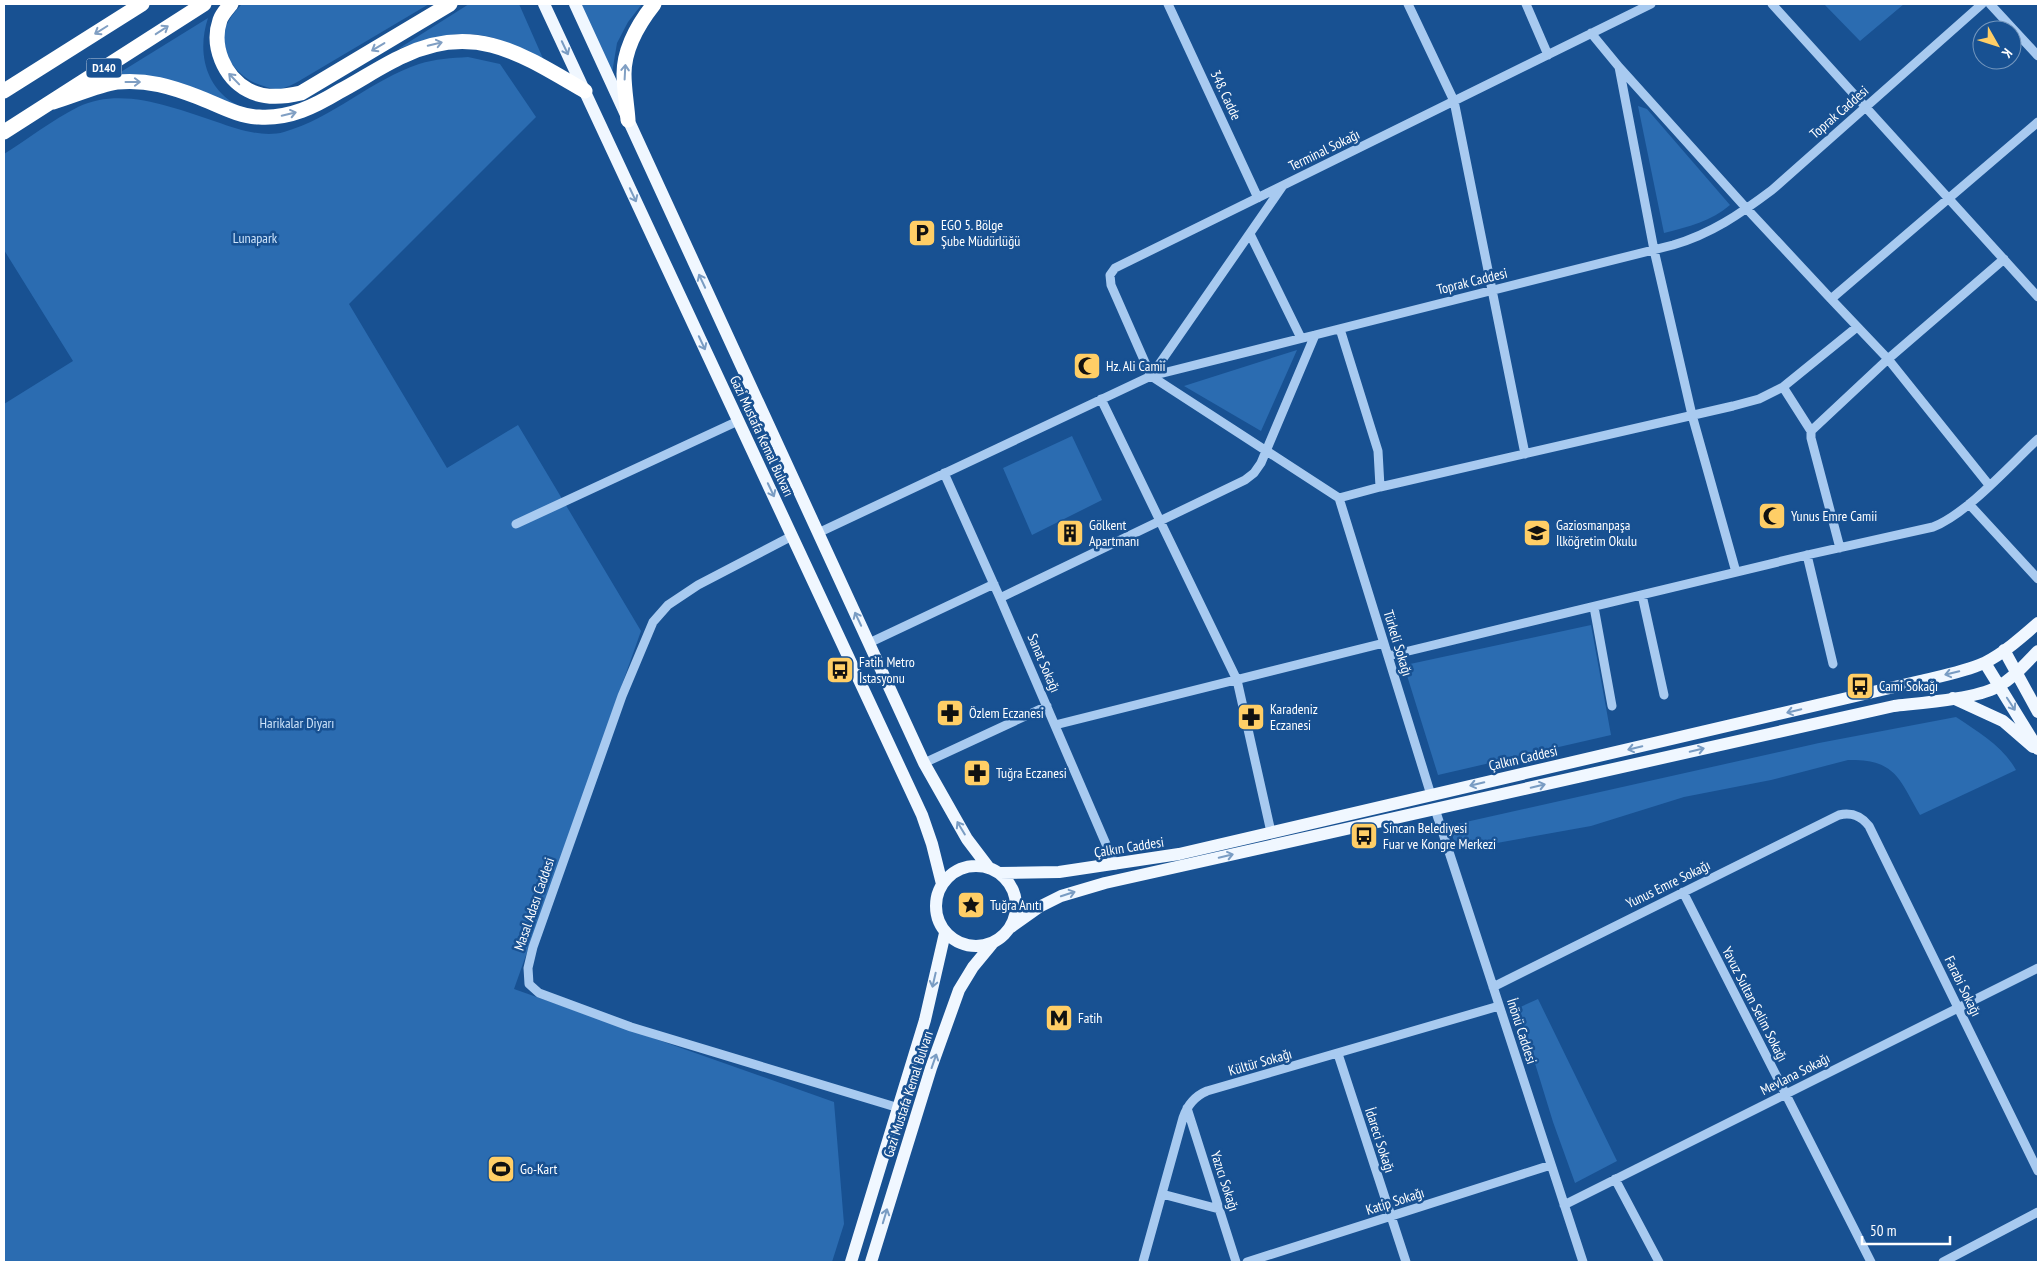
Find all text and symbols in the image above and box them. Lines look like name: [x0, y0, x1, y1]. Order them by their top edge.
north arrow: [1972, 20, 2022, 70]
one-way arrow: [95, 25, 109, 35]
one-way arrow: [155, 25, 169, 35]
one-way arrow: [427, 39, 443, 48]
one-way arrow: [560, 40, 570, 55]
one-way arrow: [372, 42, 386, 52]
text: K: [1997, 45, 2016, 62]
road number: D140: [86, 58, 122, 78]
one-way arrow: [621, 64, 630, 80]
street label: 348. Cadde: [1207, 67, 1245, 123]
one-way arrow: [228, 72, 240, 85]
one-way arrow: [124, 77, 141, 87]
street label: Toprak Caddesi: [1806, 82, 1872, 142]
one-way arrow: [281, 109, 297, 118]
street label: Terminal Sokağı: [1286, 125, 1362, 175]
one-way arrow: [629, 187, 639, 202]
place label: EGO 5. Bölge Şube Müdürlüğü: [941, 216, 1020, 250]
parking icon: EGO 5. Bölge Şube Müdürlüğü: [907, 218, 937, 248]
park label: Lunapark: [233, 229, 278, 247]
street label: Toprak Caddesi: [1435, 264, 1509, 298]
one-way arrow: [697, 274, 707, 289]
one-way arrow: [697, 335, 707, 350]
mosque icon: Hz. Ali Camii: [1072, 351, 1102, 381]
place label: Hz. Ali Camii: [1106, 357, 1166, 375]
street label: Gazi Mustafa Kemal Bulvarı: [726, 372, 798, 500]
one-way arrow: [766, 482, 776, 497]
mosque icon: Yunus Emre Camii: [1757, 501, 1787, 531]
place label: Yunus Emre Camii: [1791, 507, 1877, 525]
place label: Gölkent Apartmanı: [1089, 516, 1139, 550]
place label: Gaziosmanpaşa İlköğretim Okulu: [1556, 516, 1637, 550]
building icon: Gölkent Apartmanı: [1055, 518, 1085, 548]
school or university icon: Gaziosmanpaşa İlköğretim Okulu: [1522, 518, 1552, 548]
street label: Türkeli Sokağı: [1379, 608, 1417, 678]
one-way arrow: [852, 612, 862, 627]
street label: Sanat Sokağı: [1024, 631, 1064, 695]
place label: Fatih Metro İstasyonu: [859, 653, 915, 687]
bus stop icon: Fatih Metro İstasyonu: [825, 655, 855, 685]
one-way arrow: [1944, 669, 1960, 679]
bus stop icon: Cami Sokağı: [1845, 671, 1875, 701]
place label: Cami Sokağı: [1879, 677, 1938, 695]
one-way arrow: [2006, 696, 2016, 710]
pharmacy icon: Özlem Eczanesi: [935, 698, 965, 728]
place label: Karadeniz Eczanesi: [1270, 700, 1318, 734]
pharmacy icon: Karadeniz Eczanesi: [1236, 702, 1266, 732]
place label: Özlem Eczanesi: [969, 704, 1044, 722]
one-way arrow: [1786, 707, 1802, 716]
park label: Harikalar Diyarı: [260, 714, 334, 732]
street label: Çalkın Caddesi: [1487, 741, 1559, 775]
one-way arrow: [1628, 744, 1644, 753]
one-way arrow: [1688, 745, 1704, 754]
pharmacy icon: Tuğra Eczanesi: [962, 758, 992, 788]
place label: Tuğra Eczanesi: [996, 764, 1067, 782]
one-way arrow: [1470, 780, 1486, 789]
one-way arrow: [1530, 781, 1546, 790]
place label: Sincan Belediyesi Fuar ve Kongre Merkezi: [1383, 819, 1496, 853]
one-way arrow: [955, 821, 965, 835]
bus stop icon: Sincan Belediyesi Fuar ve Kongre Merkezi: [1349, 821, 1379, 851]
street label: Çalkın Caddesi: [1093, 833, 1165, 861]
one-way arrow: [1217, 850, 1233, 860]
street label: Masal Adası Caddesi: [510, 855, 558, 953]
street label: Yunus Emre Sokağı: [1623, 856, 1713, 912]
one-way arrow: [1060, 888, 1076, 898]
place icon: Tuğra Anıtı: [956, 890, 986, 920]
place label: Tuğra Anıtı: [990, 896, 1042, 914]
street label: Yavuz Sultan Selim Sokağı: [1718, 944, 1792, 1064]
street label: Farabi Sokağı: [1941, 953, 1985, 1019]
one-way arrow: [929, 972, 938, 988]
street label: İnönü Caddesi: [1503, 996, 1541, 1066]
metro station icon: Fatih: [1044, 1003, 1074, 1033]
place label: Fatih: [1078, 1009, 1102, 1027]
street label: Gazi Mustafa Kemal Bulvarı: [879, 1029, 937, 1159]
street label: Kültür Sokağı: [1226, 1044, 1294, 1080]
street label: Mevlana Sokağı: [1757, 1049, 1833, 1099]
one-way arrow: [930, 1053, 939, 1069]
street label: İdareci Sokağı: [1361, 1105, 1399, 1175]
street label: Yazıcı Sokağı: [1207, 1149, 1243, 1213]
sports icon: Go-Kart: [486, 1154, 516, 1184]
place label: Go-Kart: [520, 1160, 557, 1178]
street label: Katip Sokağı: [1364, 1183, 1426, 1219]
one-way arrow: [881, 1208, 891, 1224]
scale bar: [1862, 1214, 1950, 1246]
text: 50 m: [1870, 1221, 1896, 1240]

